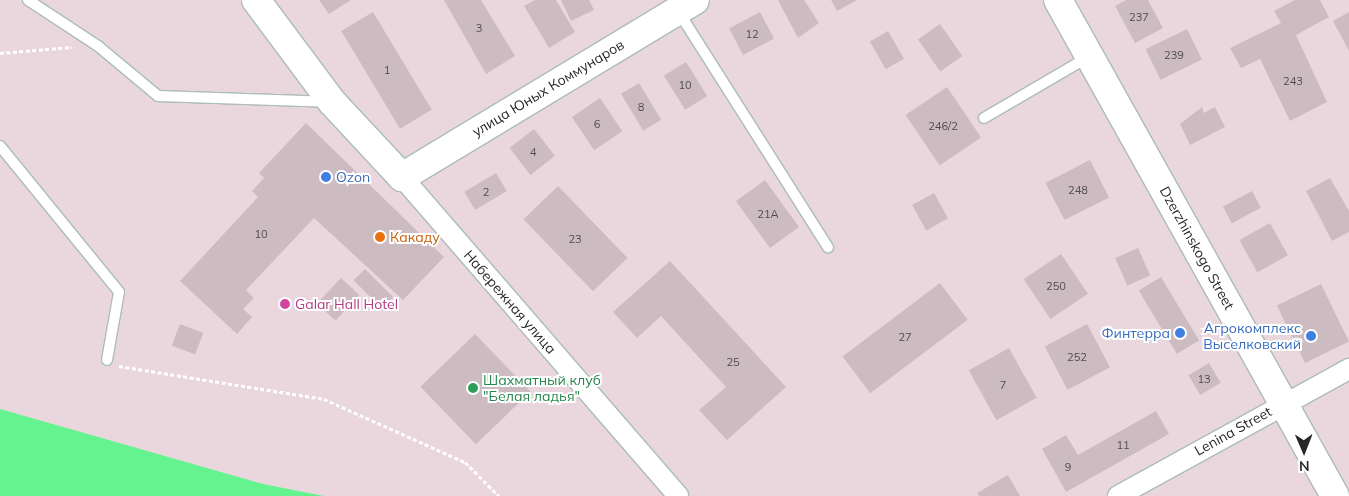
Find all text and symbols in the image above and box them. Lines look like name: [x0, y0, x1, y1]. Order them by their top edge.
house number: 237: [1129, 10, 1149, 24]
house number: 3: [476, 21, 482, 35]
house number: 12: [745, 27, 759, 41]
street label: улица Юных Коммунаров: [469, 36, 627, 140]
house number: 239: [1164, 48, 1184, 62]
house number: 1: [384, 63, 390, 77]
house number: 243: [1283, 74, 1303, 88]
house number: 10: [678, 78, 692, 92]
house number: 8: [638, 100, 644, 114]
house number: 6: [594, 117, 600, 131]
house number: 246/2: [928, 119, 958, 133]
house number: 4: [530, 145, 536, 159]
place label: Ozon: [336, 169, 370, 185]
marker: Ozon: [320, 171, 332, 183]
house number: 248: [1068, 183, 1088, 197]
street label: Dzerzhinskogo Street: [1156, 184, 1238, 312]
house number: 2: [483, 185, 489, 199]
house number: 21А: [757, 207, 779, 221]
house number: 10: [254, 227, 268, 241]
place label: Какаду: [390, 229, 440, 245]
marker: Какаду: [374, 231, 386, 243]
house number: 23: [568, 232, 582, 246]
street label: Набережная улица: [460, 247, 560, 357]
house number: 250: [1046, 279, 1066, 293]
place label: Galar Hall Hotel: [295, 296, 398, 312]
marker: Galar Hall Hotel: [279, 298, 291, 310]
place label: Агрокомплекс Выселковский: [1203, 320, 1301, 352]
place label: Финтерра: [1101, 325, 1170, 341]
marker: Финтерра: [1174, 327, 1186, 339]
house number: 27: [898, 330, 912, 344]
marker: Агрокомплекс Выселковский: [1305, 330, 1317, 342]
house number: 252: [1067, 350, 1087, 364]
house number: 25: [726, 355, 740, 369]
place label: Шахматный клуб "Белая ладья": [483, 372, 601, 404]
house number: 13: [1197, 372, 1211, 386]
house number: 7: [1000, 378, 1006, 392]
marker: Шахматный клуб "Белая ладья": [467, 382, 479, 394]
street label: Lenina Street: [1191, 403, 1275, 459]
north arrow: [1279, 426, 1329, 476]
house number: 11: [1116, 438, 1130, 452]
text: N: [1299, 457, 1310, 475]
house number: 9: [1065, 460, 1071, 474]

